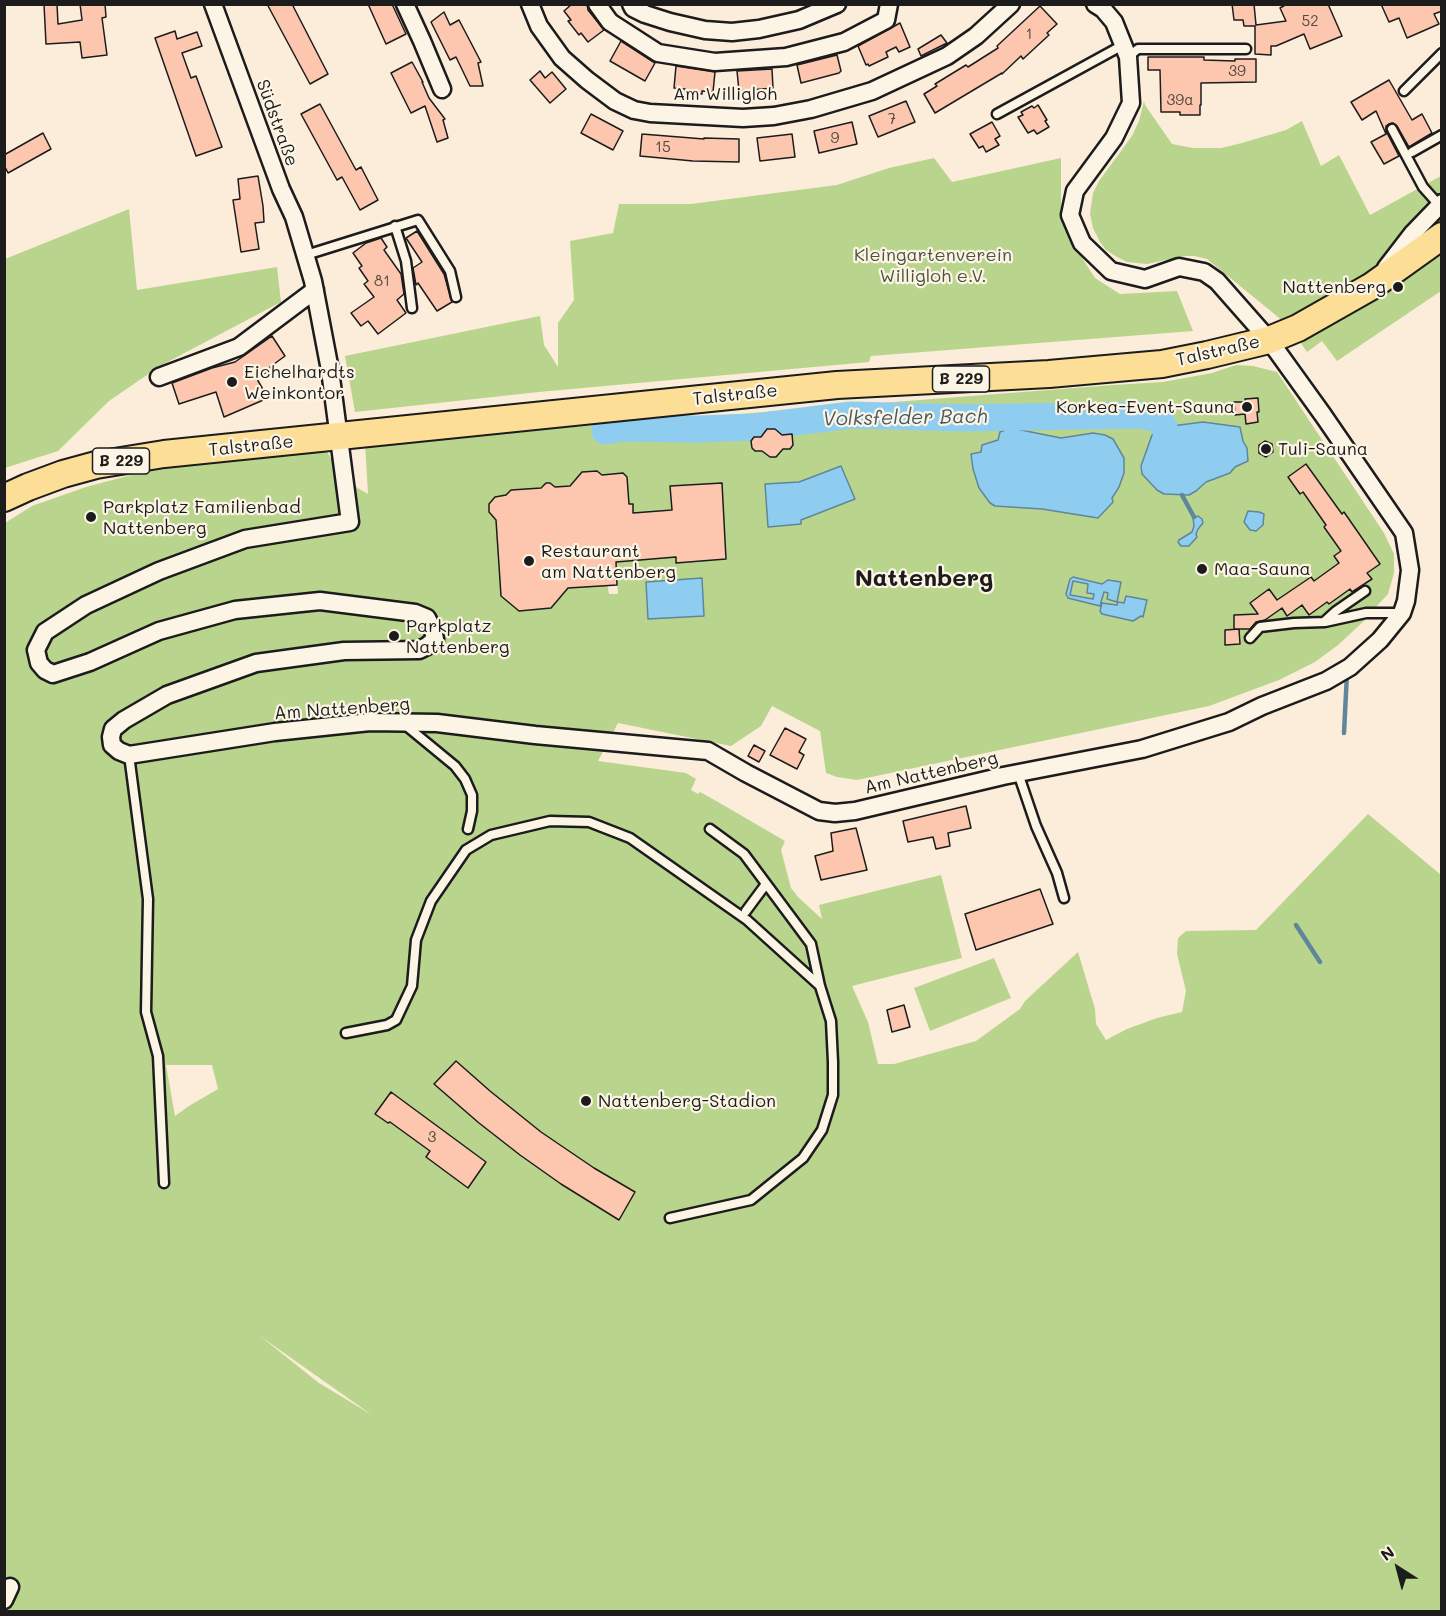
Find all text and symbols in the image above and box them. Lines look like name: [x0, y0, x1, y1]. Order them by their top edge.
house number: 52: [1301, 12, 1319, 30]
house number: 1: [1026, 25, 1032, 43]
house number: 39: [1228, 62, 1246, 80]
street label: Südstraße: [251, 77, 303, 169]
street label: Am Willigloh: [673, 83, 777, 105]
house number: 39a: [1167, 91, 1193, 109]
house number: 7: [888, 110, 896, 128]
house number: 9: [831, 129, 839, 147]
house number: 15: [655, 138, 671, 156]
park label: Kleingartenverein Willigloh e.V.: [854, 244, 1012, 286]
house number: 81: [374, 272, 390, 290]
place label: Nattenberg: [1282, 276, 1386, 298]
marker: Nattenberg: [1391, 280, 1405, 294]
street label: Talstraße: [1174, 331, 1262, 371]
place label: Eichelhardts Weinkontor: [244, 361, 355, 404]
road number: B 229: [932, 366, 990, 392]
marker: Eichelhardts Weinkontor: [225, 375, 239, 389]
street label: Talstraße: [691, 380, 779, 410]
place label: Korkea-Event-Sauna: [1056, 396, 1235, 418]
marker: Korkea-Event-Sauna: [1240, 400, 1254, 414]
water label: Volksfelder Bach: [822, 405, 988, 431]
street label: Talstraße: [207, 431, 295, 461]
place label: Tuli-Sauna: [1278, 438, 1368, 460]
marker: Tuli-Sauna: [1259, 442, 1273, 456]
road number: B 229: [92, 448, 150, 474]
place label: Parkplatz Familienbad Nattenberg: [103, 496, 301, 538]
marker: Parkplatz Familienbad Nattenberg: [84, 510, 98, 524]
place label: Restaurant am Nattenberg: [541, 540, 676, 582]
marker: Restaurant am Nattenberg: [522, 554, 536, 568]
place label: Maa-Sauna: [1214, 558, 1311, 580]
marker: Maa-Sauna: [1195, 562, 1209, 576]
district label: Nattenberg: [855, 565, 993, 593]
place label: Parkplatz Nattenberg: [406, 615, 510, 658]
marker: Parkplatz Nattenberg: [387, 629, 401, 643]
street label: Am Nattenberg: [273, 693, 411, 725]
street label: Am Nattenberg: [862, 747, 1000, 799]
place label: Nattenberg-Stadion: [598, 1090, 776, 1112]
marker: Nattenberg-Stadion: [579, 1094, 593, 1108]
house number: 3: [428, 1128, 436, 1146]
north arrow: [1368, 1538, 1428, 1598]
text: N: [1376, 1541, 1398, 1565]

